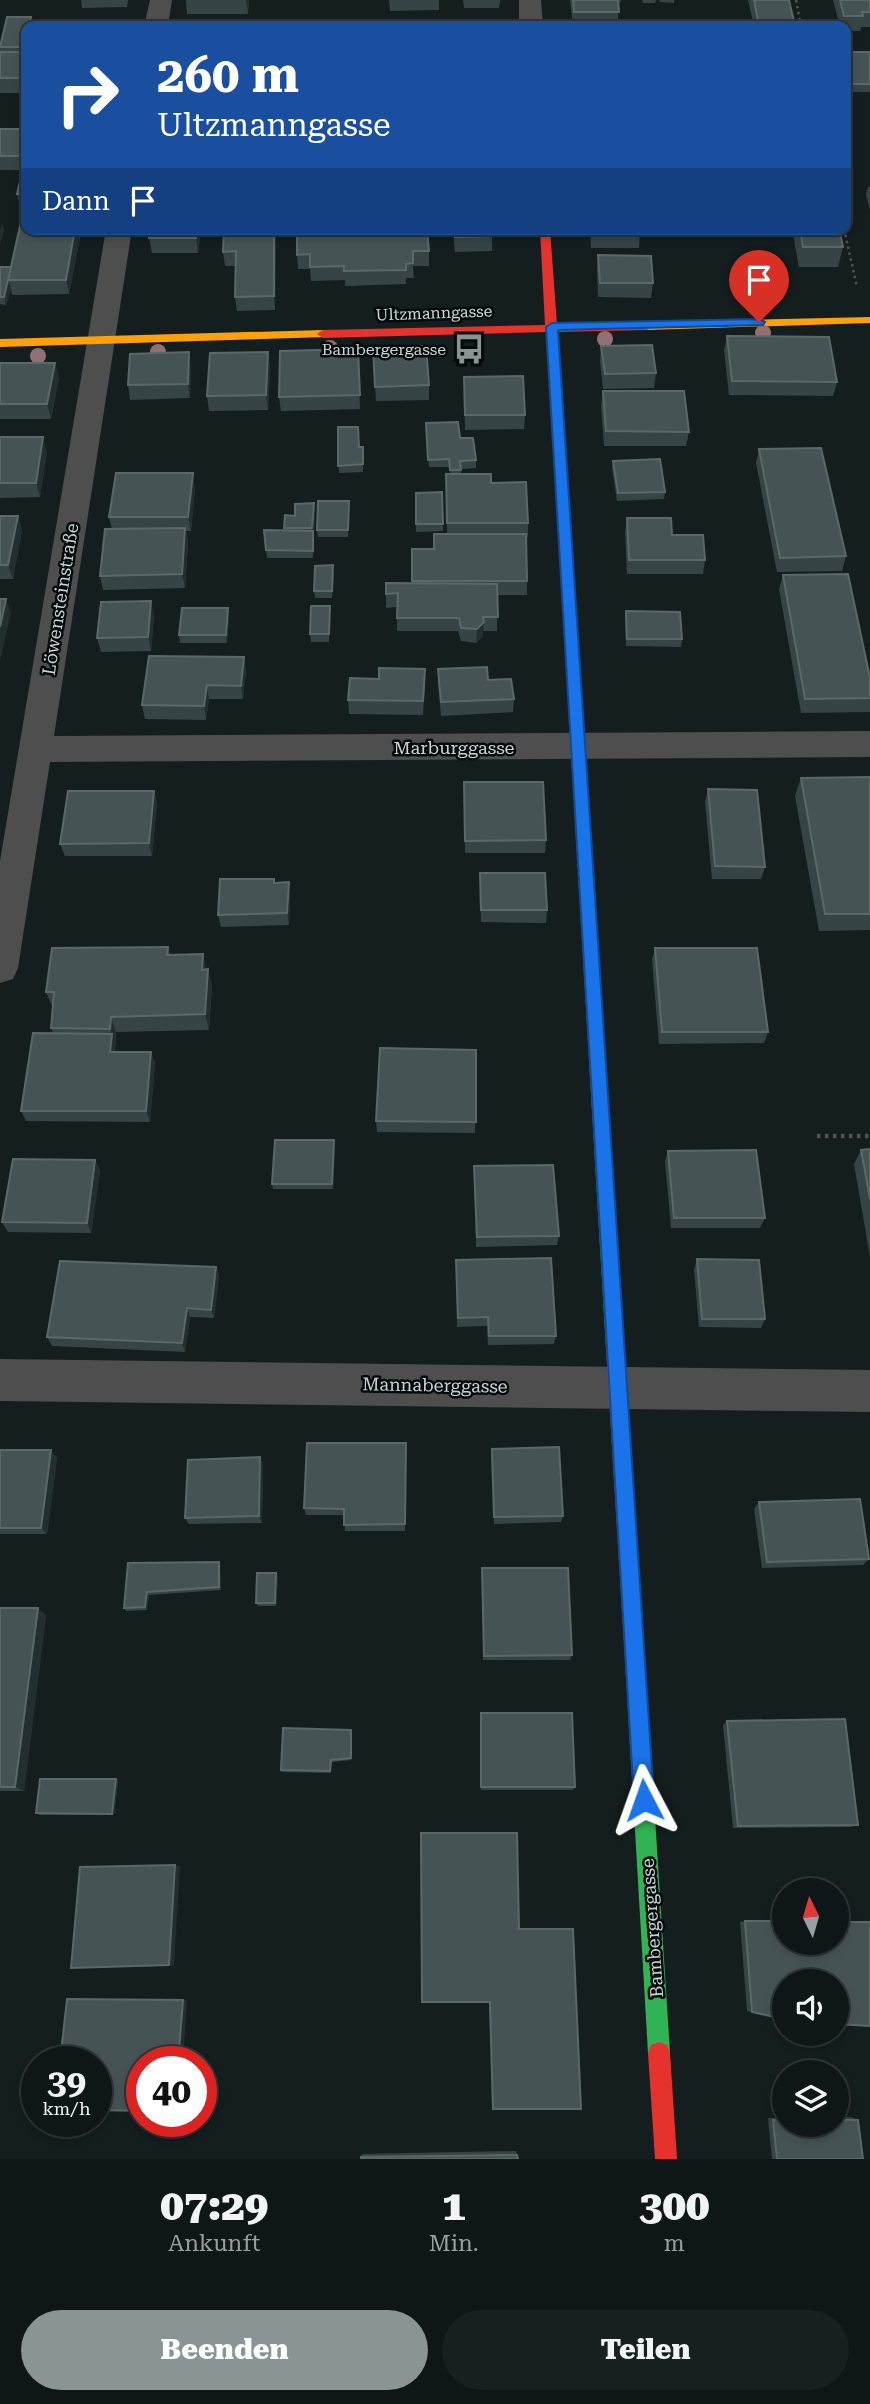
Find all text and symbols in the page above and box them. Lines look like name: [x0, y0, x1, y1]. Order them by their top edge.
text: 260 m: [157, 47, 299, 104]
icon: right: [42, 49, 133, 140]
text: Ultzmanngasse: [157, 106, 391, 144]
icon: arrive: [124, 182, 162, 220]
text: Dann: [42, 186, 110, 216]
pin: [729, 250, 789, 322]
icon: arrive: [740, 261, 778, 299]
street label: Ultzmanngasse: [375, 301, 493, 325]
bus stop icon: Bambergergasse: [452, 332, 486, 366]
place label: Bambergergasse: [322, 340, 446, 359]
street label: Löwensteinstraße: [38, 521, 82, 677]
street label: Marburggasse: [393, 737, 515, 758]
street label: Mannaberggasse: [362, 1373, 508, 1397]
position arrow: [607, 1763, 681, 1837]
street label: Bambergergasse: [637, 1857, 667, 1998]
north arrow: [772, 1878, 849, 1955]
map controls: [772, 1878, 849, 2137]
button: sound: [772, 1969, 849, 2046]
speed limit sign: 40: [126, 2046, 217, 2137]
button: layers: [772, 2060, 849, 2137]
text: 39: [47, 2062, 86, 2103]
text: km/h: [42, 2098, 91, 2119]
text: 07:29: [160, 2181, 268, 2230]
text: 1: [442, 2181, 465, 2230]
text: 300: [639, 2181, 710, 2230]
text: Ankunft: [168, 2230, 260, 2257]
text: Min.: [429, 2230, 479, 2257]
text: m: [664, 2230, 685, 2257]
button: Beenden: [21, 2310, 428, 2390]
button: Teilen: [442, 2310, 849, 2390]

